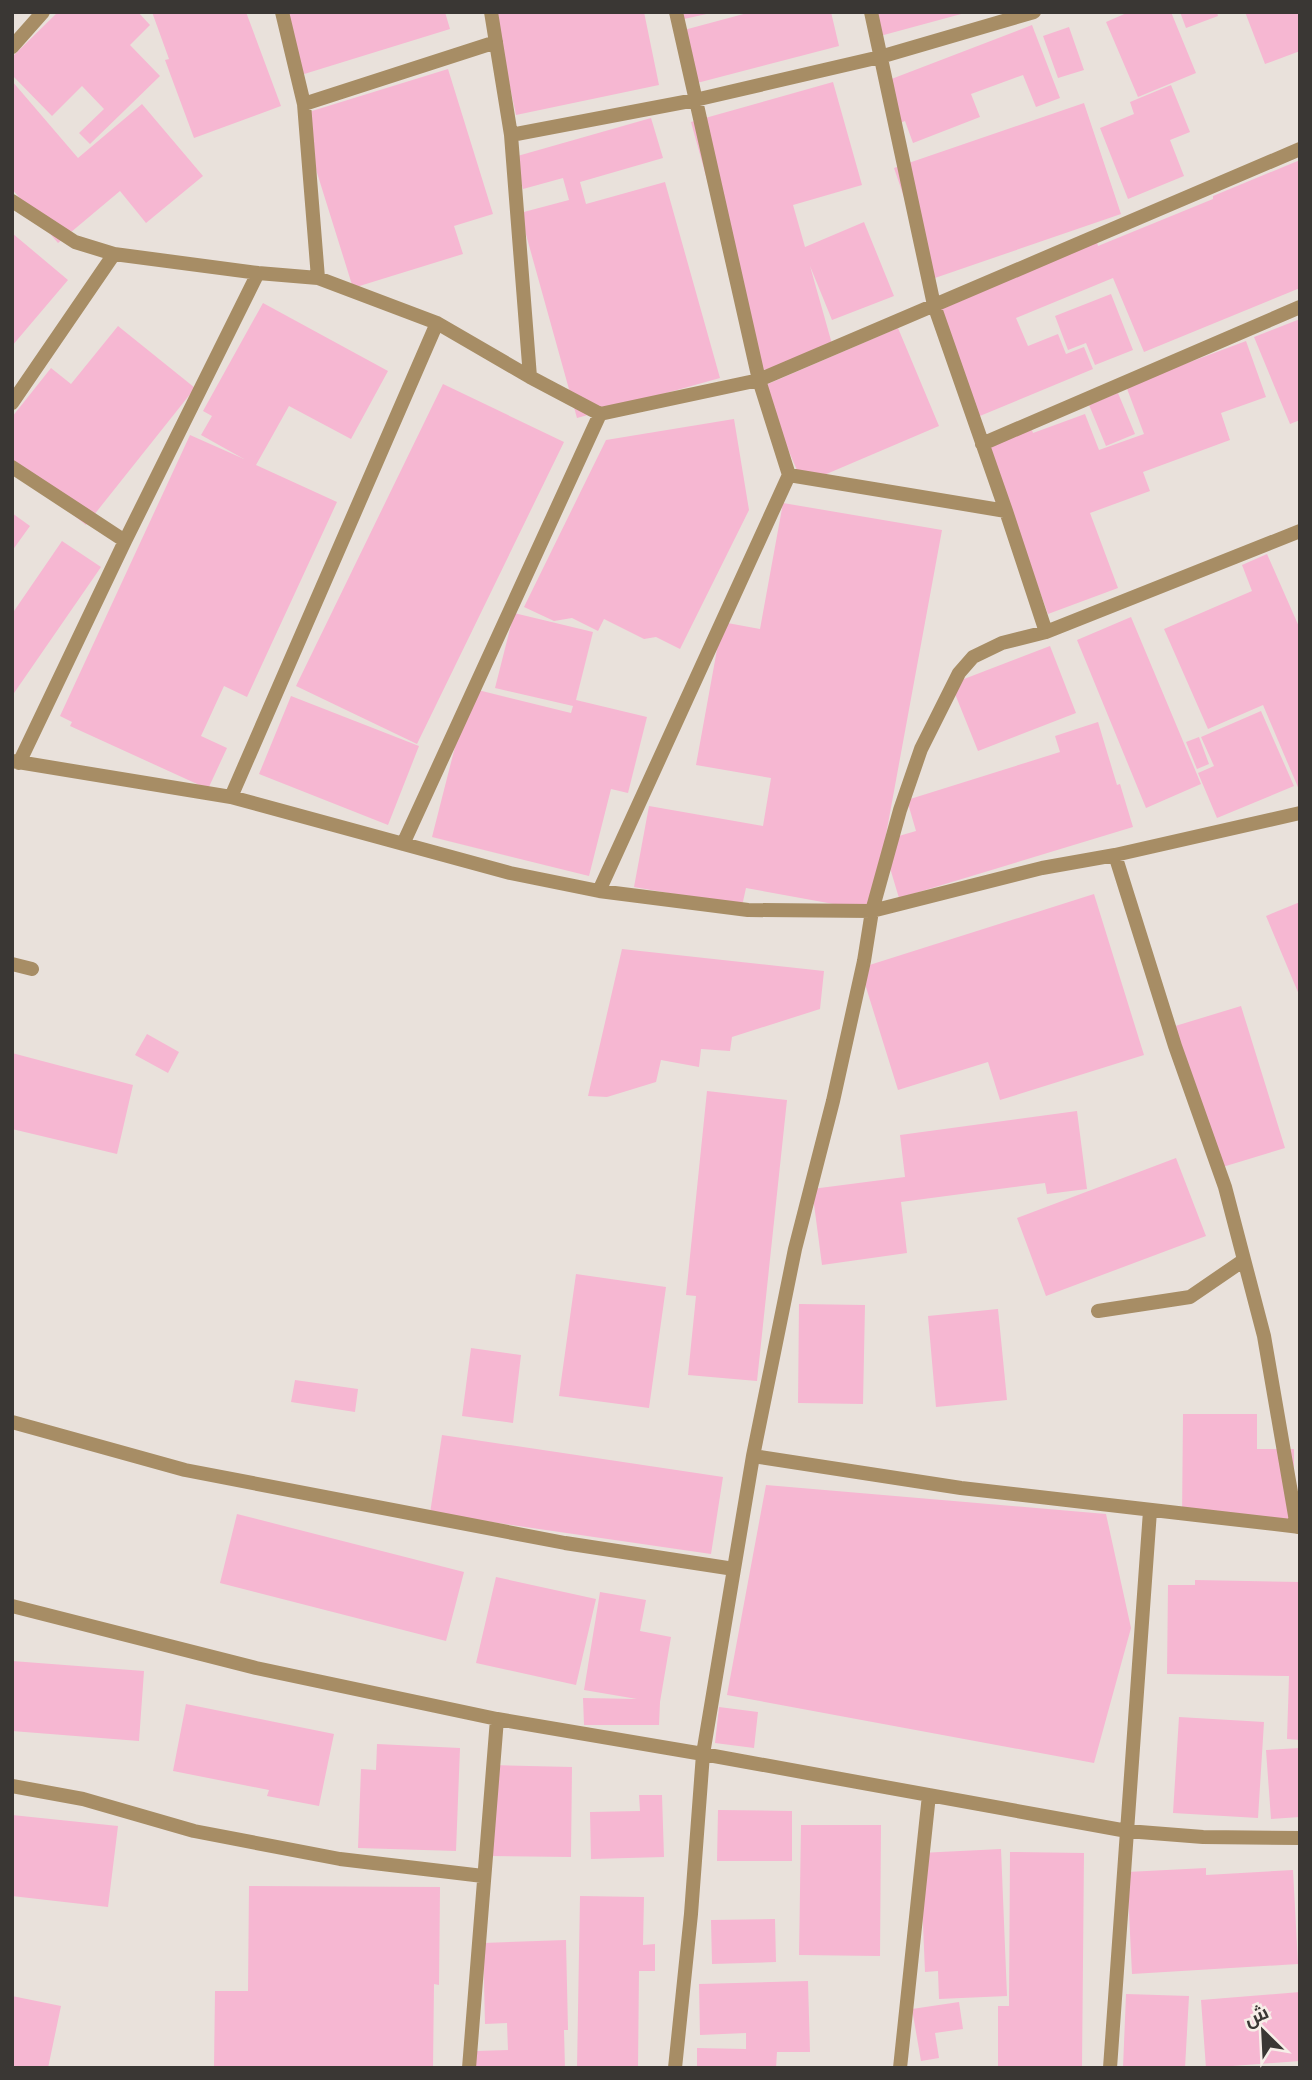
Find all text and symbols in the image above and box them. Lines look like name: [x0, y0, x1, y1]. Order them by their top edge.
north arrow: [1228, 1996, 1298, 2066]
text: ش: [1240, 2000, 1272, 2031]

